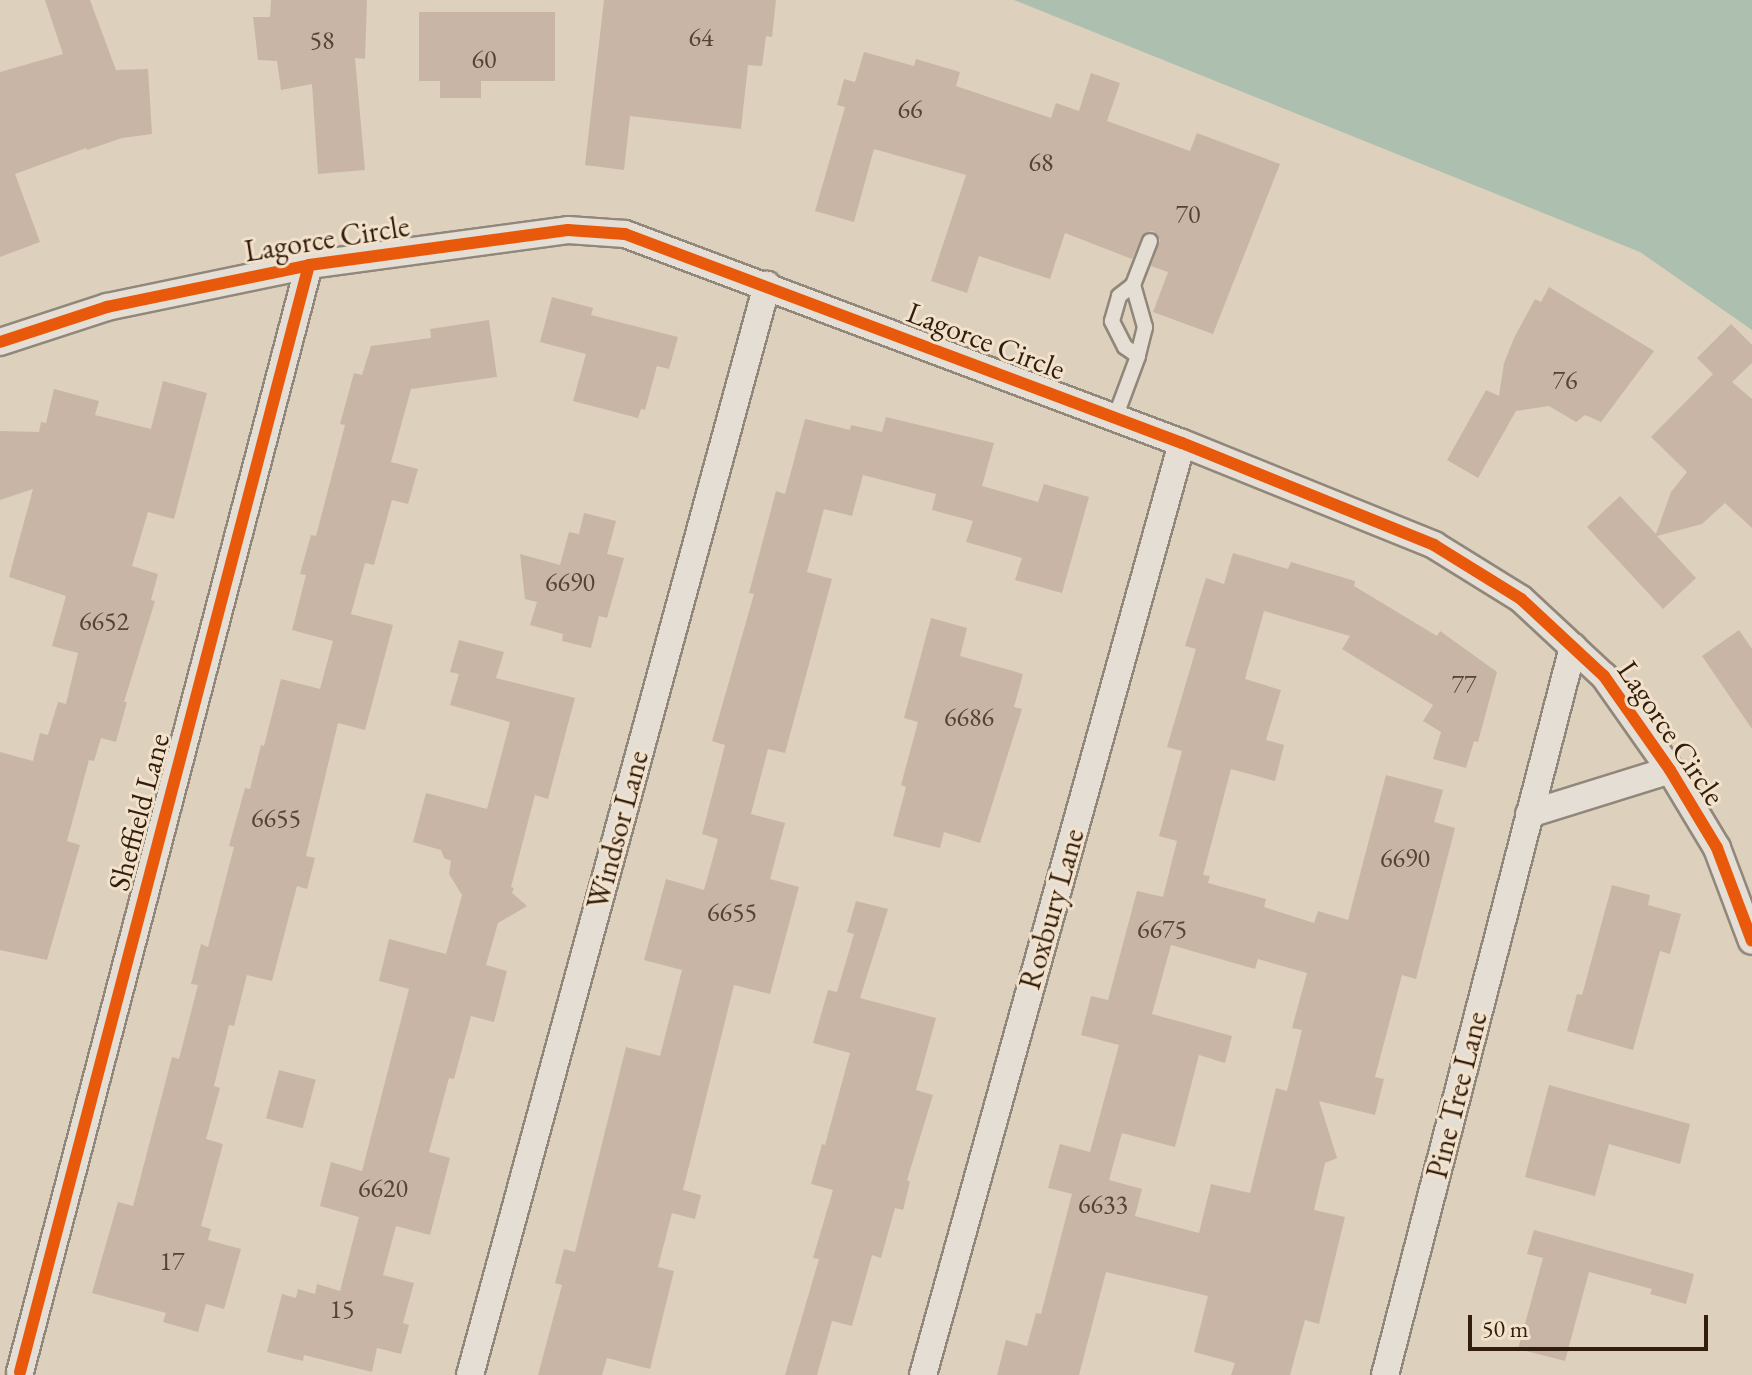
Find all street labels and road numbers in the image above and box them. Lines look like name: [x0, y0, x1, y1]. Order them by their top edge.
street label: Lagorce Circle: [242, 208, 412, 270]
street label: Lagorce Circle: [902, 294, 1070, 388]
street label: Lagorce Circle: [1610, 654, 1732, 812]
street label: Sheffield Lane: [101, 729, 177, 895]
street label: Windsor Lane: [580, 747, 656, 913]
street label: Roxbury Lane: [1012, 824, 1092, 994]
street label: Pine Tree Lane: [1419, 1008, 1495, 1182]

